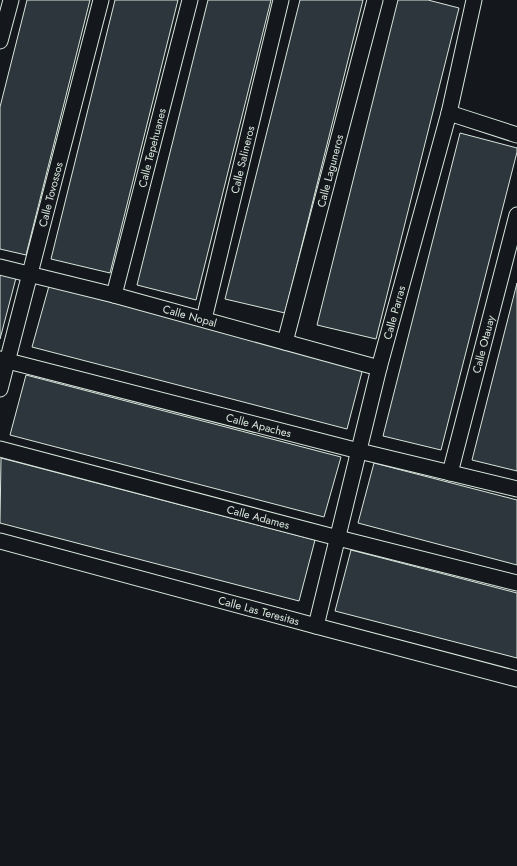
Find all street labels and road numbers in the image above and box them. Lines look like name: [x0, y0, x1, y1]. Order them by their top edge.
street label: Calle Tepehuanes: [134, 106, 170, 189]
street label: Calle Salineros: [227, 124, 259, 195]
street label: Calle Laguneros: [313, 132, 347, 209]
street label: Calle Tovossos: [34, 160, 67, 229]
street label: Calle Parras: [379, 283, 409, 341]
street label: Calle Nopal: [161, 301, 219, 331]
street label: Calle Otauay: [468, 313, 499, 375]
street label: Calle Apaches: [224, 409, 294, 441]
street label: Calle Adames: [225, 501, 292, 533]
street label: Calle Las Teresitas: [216, 592, 302, 629]

